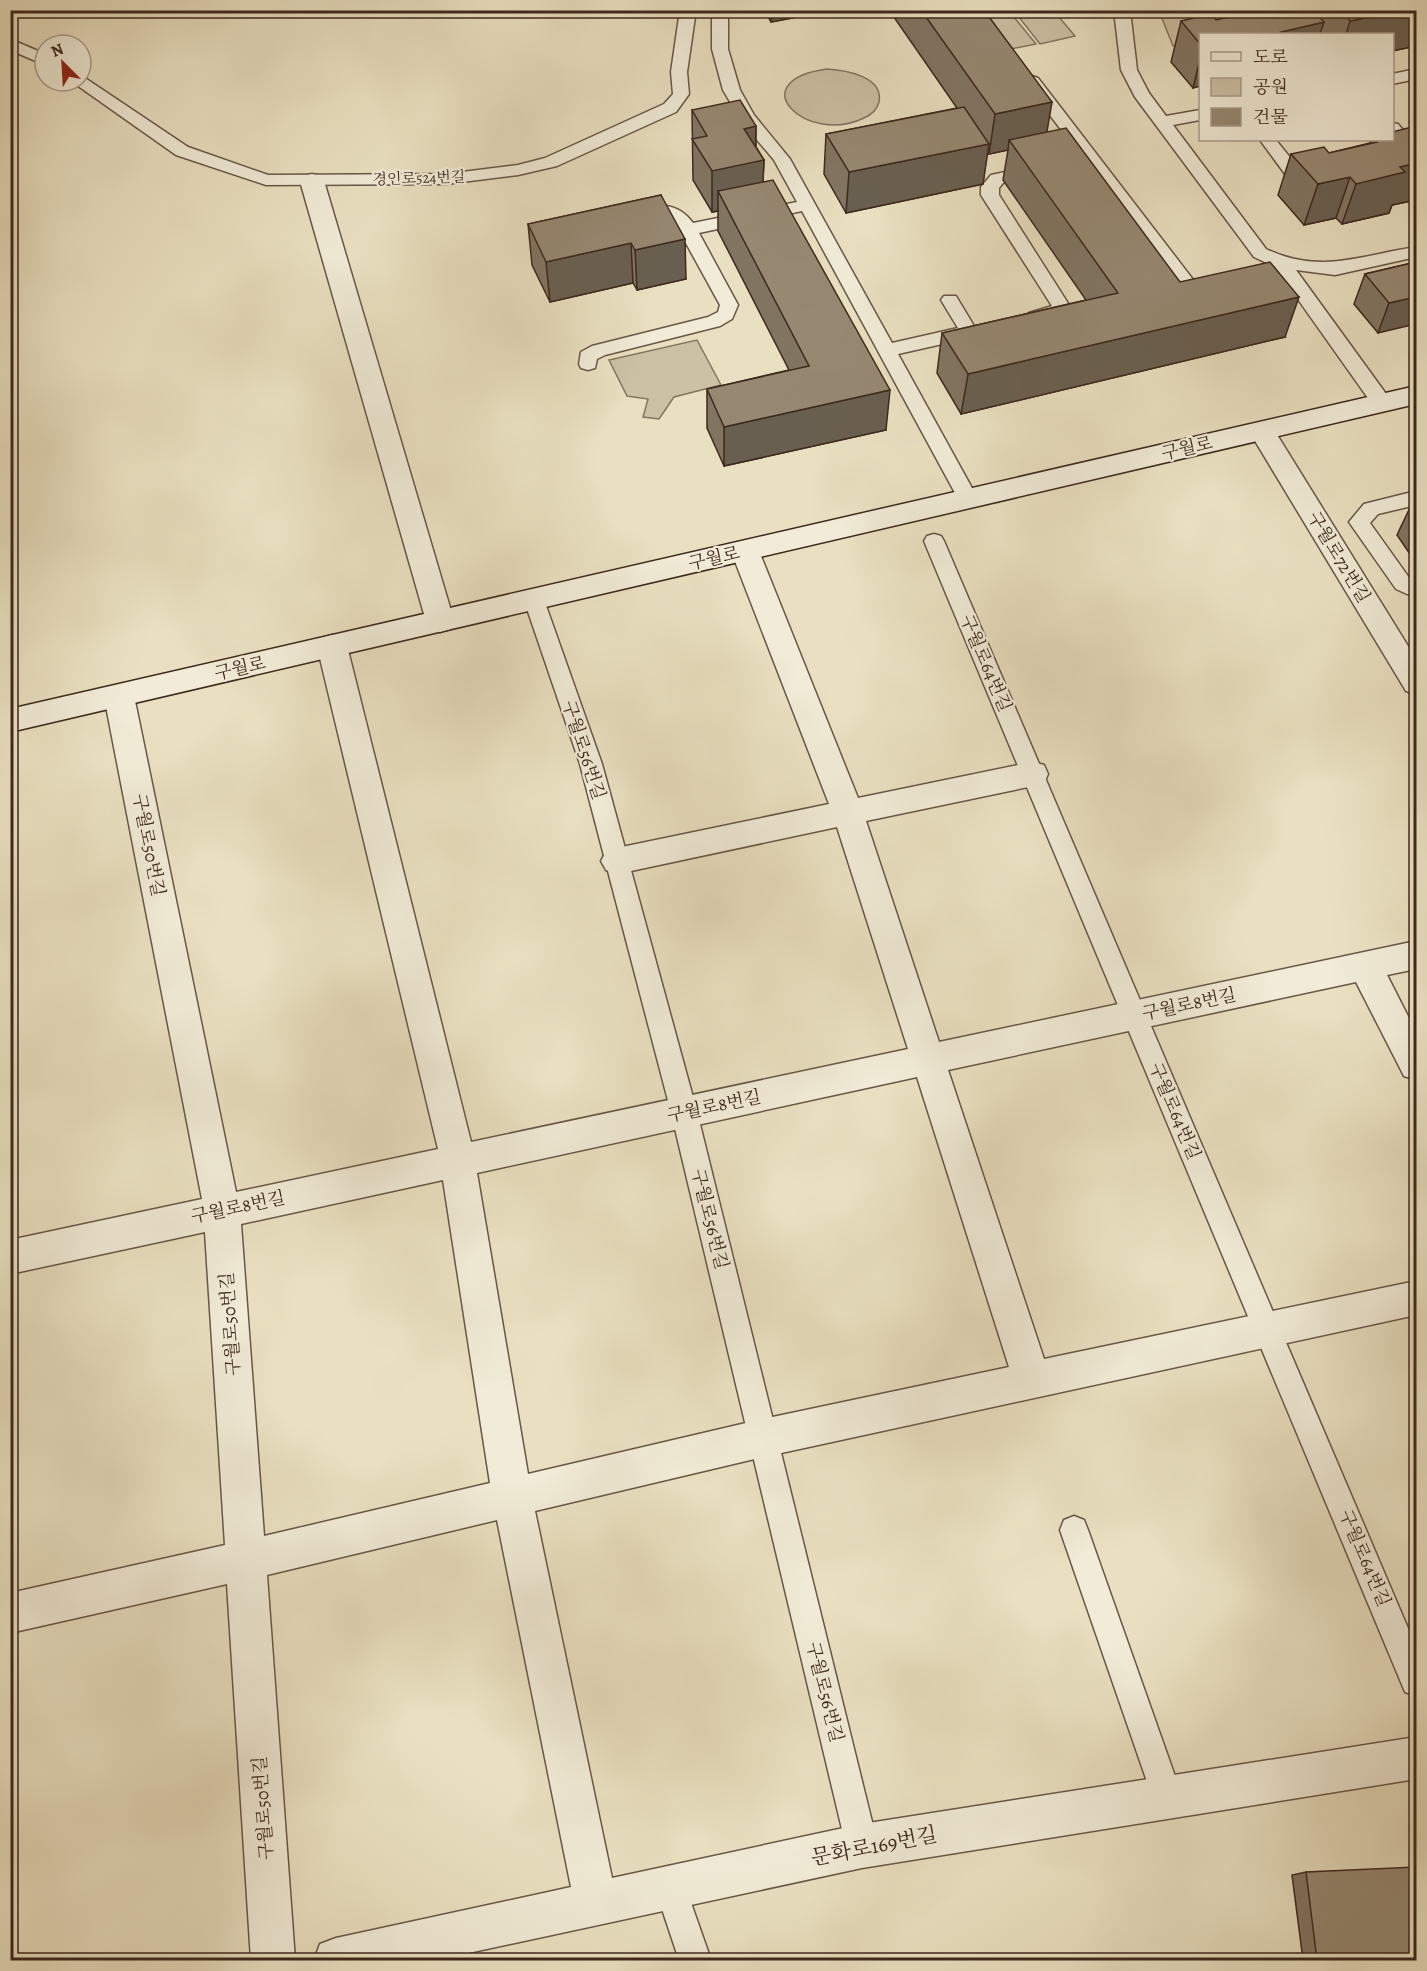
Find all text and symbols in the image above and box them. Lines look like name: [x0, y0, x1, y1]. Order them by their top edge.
north arrow: [33, 33, 93, 93]
legend: [1199, 33, 1394, 141]
text: N: [48, 38, 67, 63]
text: 도로: [1253, 45, 1288, 69]
text: 공원: [1253, 75, 1288, 99]
text: 건물: [1253, 105, 1288, 129]
street label: 경인로524번길: [372, 166, 466, 190]
street label: 구월로: [1159, 430, 1215, 466]
street label: 구월로72번길: [1302, 507, 1376, 607]
street label: 구월로: [686, 540, 742, 576]
street label: 구월로64번길: [955, 611, 1017, 715]
street label: 구월로: [212, 650, 268, 686]
street label: 구월로56번길: [557, 697, 611, 803]
street label: 구월로50번길: [127, 792, 171, 898]
street label: 구월로8번길: [1140, 982, 1238, 1026]
street label: 구월로64번길: [1144, 1059, 1206, 1163]
street label: 구월로8번길: [665, 1084, 763, 1128]
street label: 구월로56번길: [686, 1166, 734, 1272]
street label: 구월로8번길: [189, 1185, 287, 1229]
street label: 구월로50번길: [214, 1271, 246, 1377]
street label: 구월로64번길: [1334, 1506, 1396, 1610]
street label: 구월로56번길: [801, 1639, 849, 1745]
street label: 구월로50번길: [247, 1755, 279, 1861]
street label: 문화로169번길: [809, 1820, 939, 1872]

